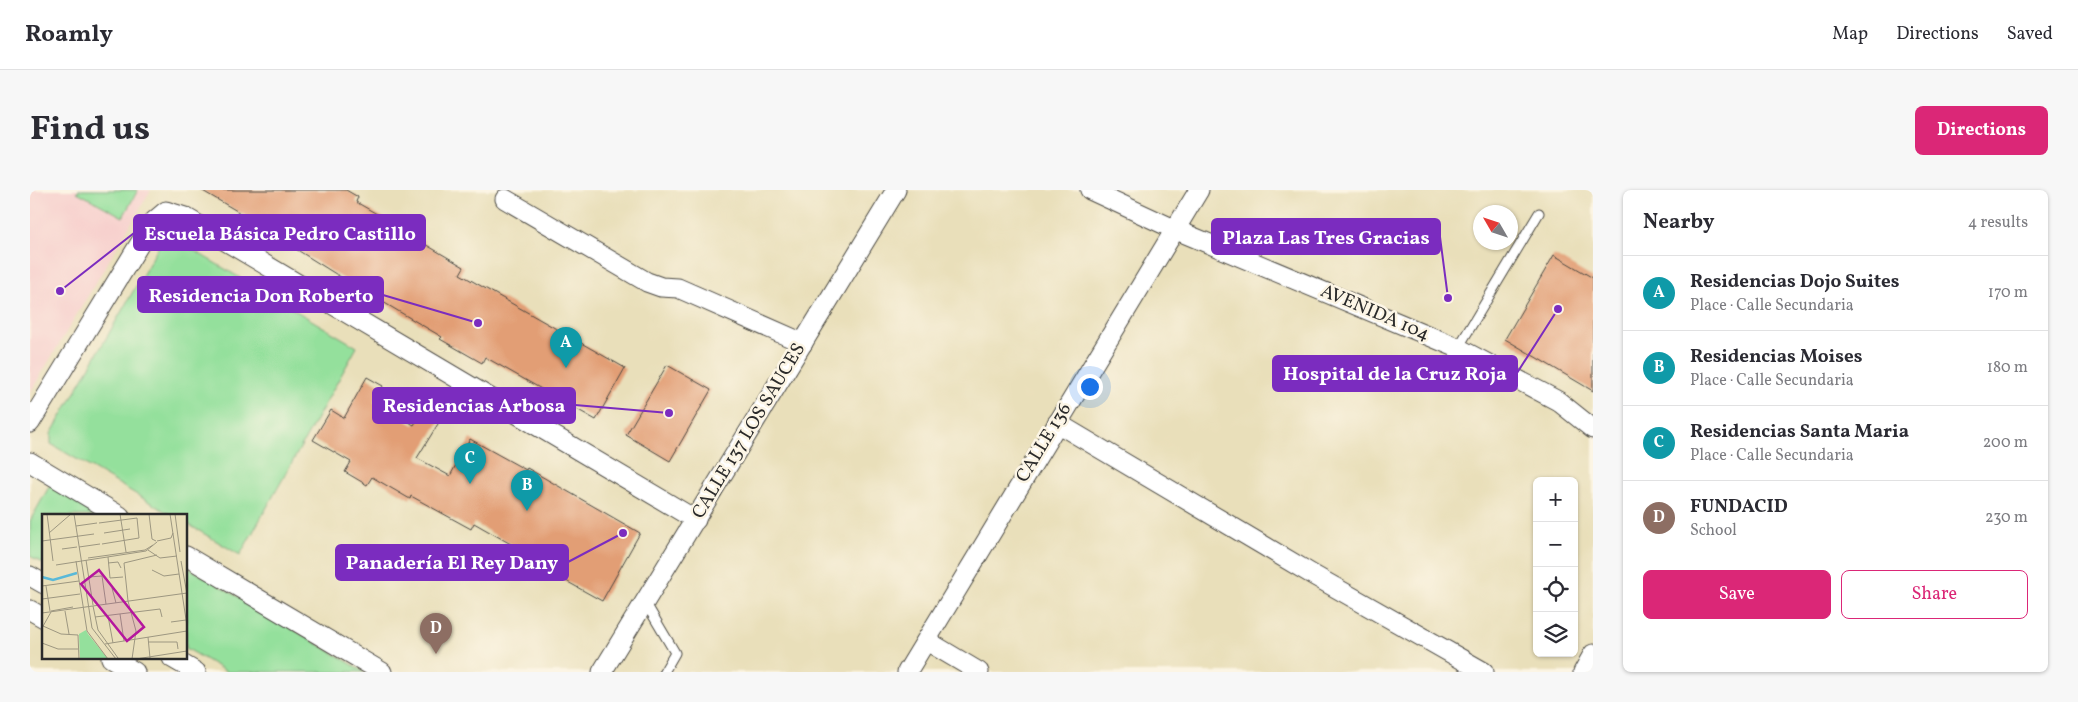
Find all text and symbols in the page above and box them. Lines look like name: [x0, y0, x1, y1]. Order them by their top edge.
text: Roamly: [25, 18, 113, 52]
text: Map: [1832, 22, 1868, 47]
text: Directions: [1896, 22, 1979, 47]
text: Saved: [2007, 22, 2053, 47]
text: Find us: [30, 106, 150, 154]
button: Directions: [1915, 106, 2048, 155]
north arrow: [1473, 205, 1518, 250]
text: Nearby: [1643, 208, 1714, 237]
text: 4 results: [1968, 212, 2028, 234]
callout: Escuela Básica Pedro Castillo: [134, 215, 425, 250]
callout: Plaza Las Tres Gracias: [1212, 219, 1440, 254]
text: Escuela Básica Pedro Castillo: [144, 221, 416, 249]
text: Plaza Las Tres Gracias: [1222, 225, 1430, 253]
text: Residencias Dojo Suites: [1690, 269, 1900, 295]
callout: Residencia Don Roberto: [138, 277, 383, 312]
street label: AVENIDA 104: [1316, 278, 1434, 348]
text: A: [1653, 282, 1665, 304]
text: 170 m: [1988, 282, 2028, 304]
text: Residencia Don Roberto: [149, 283, 374, 311]
text: Place · Calle Secundaria: [1690, 295, 1854, 317]
pin: A: [550, 327, 582, 368]
street label: CALLE 137 LOS SAUCES: [686, 338, 812, 524]
text: Residencias Moises: [1690, 344, 1862, 370]
callout: Hospital de la Cruz Roja: [1273, 356, 1517, 391]
text: B: [1654, 357, 1664, 379]
text: 180 m: [1987, 357, 2028, 379]
text: Hospital de la Cruz Roja: [1283, 361, 1507, 389]
text: Place · Calle Secundaria: [1690, 370, 1854, 392]
your location: [1077, 374, 1103, 400]
callout: Residencias Arbosa: [373, 388, 575, 423]
text: Residencias Arbosa: [383, 393, 565, 421]
street label: CALLE 136: [1010, 398, 1078, 488]
text: Residencias Santa Maria: [1690, 419, 1909, 445]
text: C: [1654, 432, 1664, 454]
text: 200 m: [1983, 432, 2028, 454]
pin: C: [454, 443, 486, 484]
text: Place · Calle Secundaria: [1690, 445, 1854, 467]
pin: B: [511, 470, 543, 511]
map controls: [1533, 477, 1578, 657]
button: +: [1533, 477, 1578, 522]
text: FUNDACID: [1690, 494, 1788, 520]
text: D: [1653, 507, 1665, 529]
text: 230 m: [1985, 507, 2028, 529]
inset map: [42, 514, 188, 660]
text: School: [1690, 520, 1737, 542]
button: −: [1533, 522, 1578, 567]
callout: Panadería El Rey Dany: [336, 545, 568, 580]
text: Panadería El Rey Dany: [346, 550, 558, 578]
button: locate: [1533, 567, 1578, 612]
button: Save: [1643, 570, 1831, 619]
button: Share: [1841, 570, 2028, 619]
button: layers: [1533, 612, 1578, 657]
pin: D: [420, 613, 452, 654]

